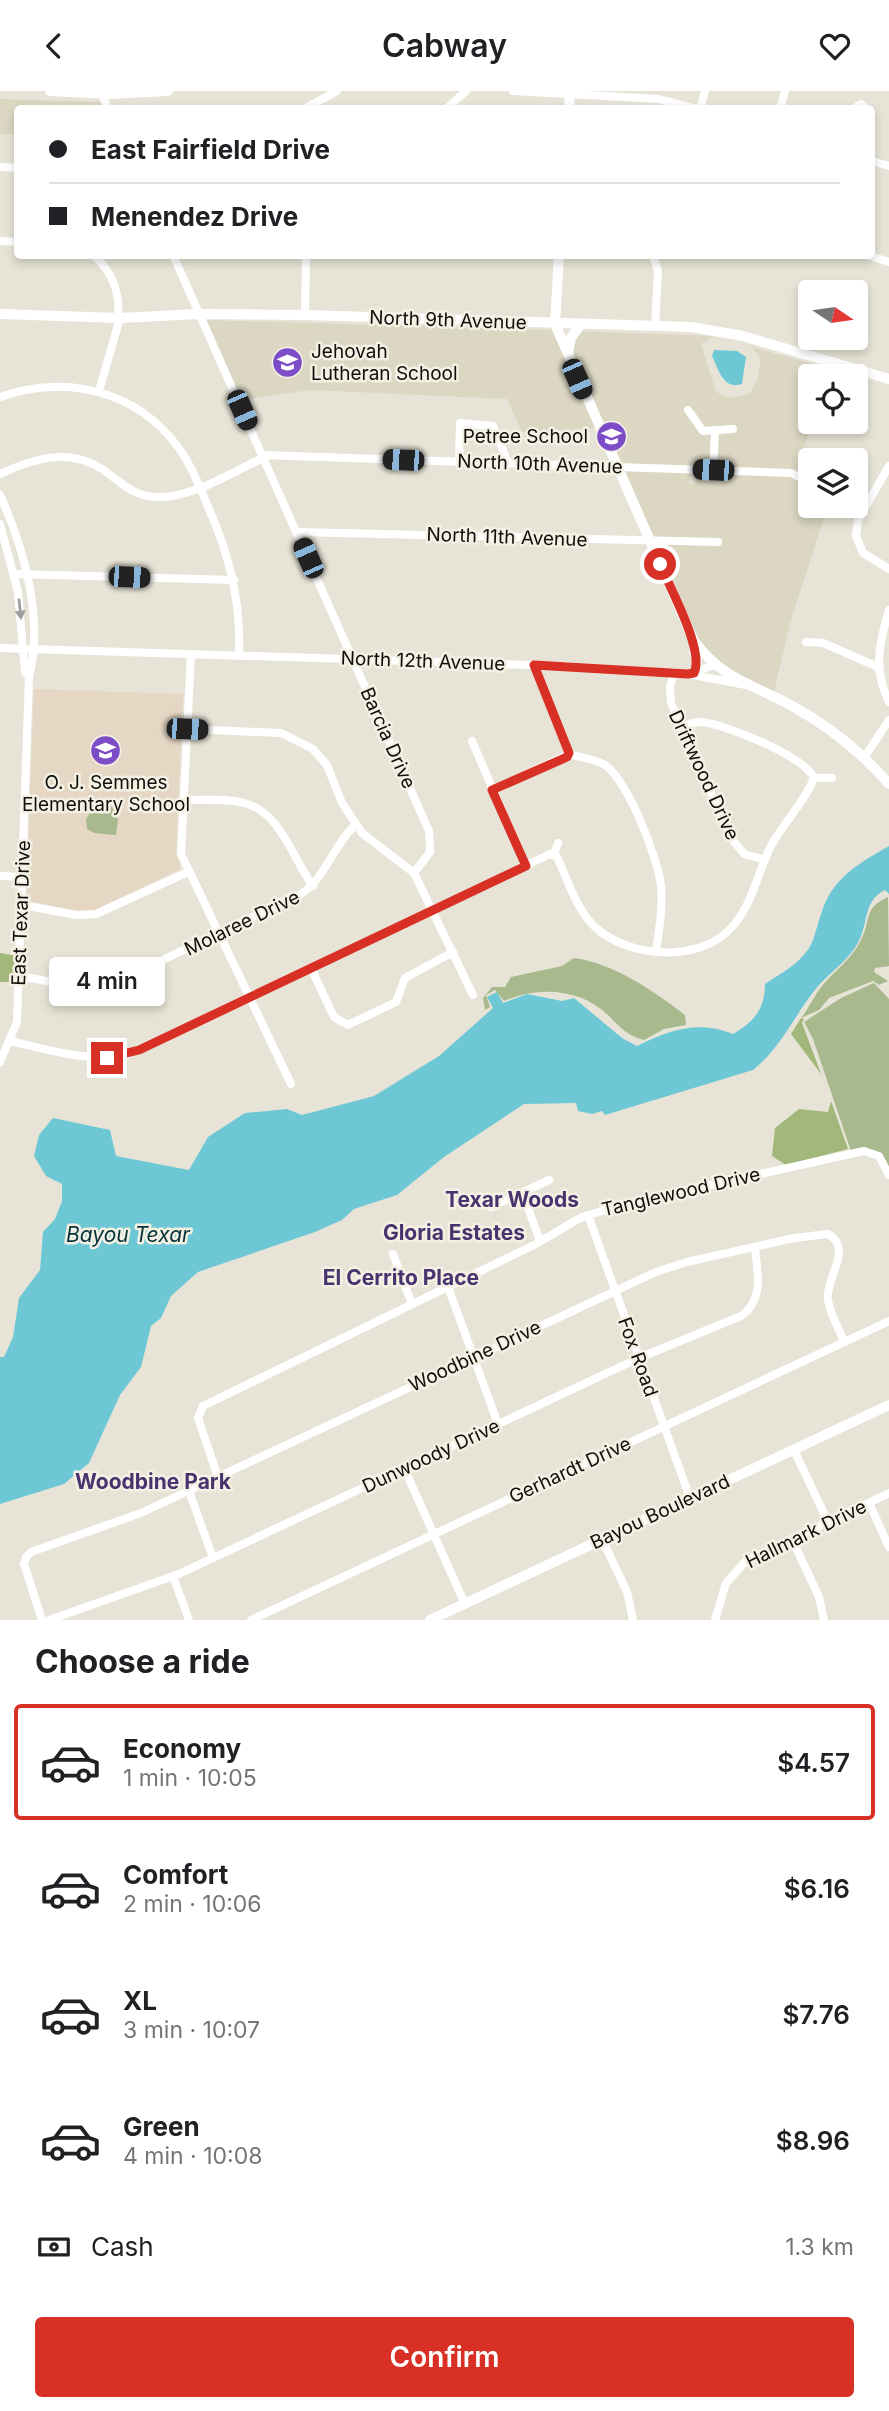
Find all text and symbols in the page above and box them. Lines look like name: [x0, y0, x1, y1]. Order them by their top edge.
text: Cabway: [382, 26, 507, 65]
icon: back: [35, 27, 73, 65]
icon: heart: [816, 27, 854, 65]
text: East Fairfield Drive: [91, 134, 330, 165]
text: Menendez Drive: [91, 201, 298, 232]
north arrow: [798, 280, 868, 350]
map controls: [798, 280, 868, 518]
street label: North 9th Avenue: [369, 306, 527, 334]
place label: Jehovah Lutheran School: [311, 340, 458, 385]
school or university icon: Jehovah Lutheran School: [271, 345, 305, 379]
car: [559, 356, 596, 402]
button: locate: [798, 364, 868, 434]
car: [224, 387, 261, 433]
school or university icon: Petree School: [594, 419, 628, 453]
place label: Petree School: [463, 425, 588, 448]
button: layers: [798, 448, 868, 518]
car: [382, 449, 425, 471]
street label: North 10th Avenue: [457, 450, 623, 478]
car: [692, 459, 735, 481]
street label: North 11th Avenue: [426, 523, 588, 551]
car: [290, 535, 327, 581]
route start: [644, 548, 676, 580]
car: [108, 566, 151, 588]
one-way arrow: [15, 599, 26, 621]
street label: North 12th Avenue: [340, 647, 506, 675]
street label: Barcia Drive: [355, 684, 421, 792]
street label: Driftwood Drive: [664, 706, 744, 844]
car: [166, 718, 209, 740]
school or university icon: O. J. Semmes Elementary School: [89, 734, 123, 768]
place label: O. J. Semmes Elementary School: [22, 771, 190, 816]
street label: East Texar Drive: [7, 840, 35, 986]
street label: Molaree Drive: [181, 885, 303, 961]
callout: 4 min: [49, 957, 165, 1005]
text: 4 min: [76, 967, 138, 995]
route end: [91, 1042, 123, 1074]
street label: Tanglewood Drive: [600, 1163, 762, 1221]
district label: Texar Woods: [445, 1187, 579, 1212]
district label: Gloria Estates: [383, 1220, 525, 1245]
water label: Bayou Texar: [66, 1222, 191, 1247]
district label: El Cerrito Place: [323, 1265, 479, 1290]
street label: Fox Road: [613, 1314, 663, 1400]
street label: Woodbine Drive: [405, 1315, 545, 1397]
street label: Dunwoody Drive: [359, 1414, 503, 1498]
street label: Gerhardt Drive: [505, 1432, 635, 1508]
district label: Woodbine Park: [75, 1469, 232, 1494]
street label: Bayou Boulevard: [587, 1470, 733, 1554]
street label: Hallmark Drive: [742, 1495, 870, 1573]
text: Choose a ride: [35, 1642, 250, 1681]
icon: car: [39, 1731, 102, 1794]
text: Economy: [123, 1733, 241, 1764]
text: $4.57: [777, 1747, 850, 1778]
text: 1 min · 10:05: [123, 1764, 257, 1792]
icon: car: [39, 1857, 102, 1920]
text: Comfort: [123, 1859, 228, 1890]
text: $6.16: [784, 1873, 850, 1904]
text: 2 min · 10:06: [123, 1890, 262, 1918]
icon: car: [39, 1983, 102, 2046]
text: XL: [123, 1985, 157, 2016]
text: $7.76: [782, 1999, 850, 2030]
text: 3 min · 10:07: [123, 2016, 260, 2044]
icon: car: [39, 2109, 102, 2172]
text: Green: [123, 2111, 200, 2142]
text: $8.96: [776, 2125, 850, 2156]
text: 4 min · 10:08: [123, 2142, 262, 2170]
icon: cash: [35, 2228, 73, 2266]
text: Cash: [91, 2231, 154, 2262]
text: 1.3 km: [785, 2233, 854, 2261]
button: Confirm: [35, 2317, 854, 2397]

